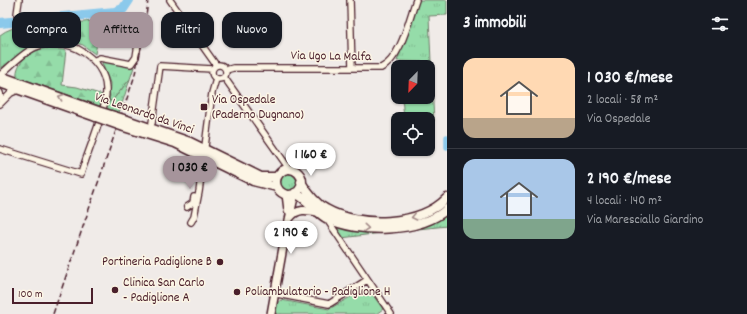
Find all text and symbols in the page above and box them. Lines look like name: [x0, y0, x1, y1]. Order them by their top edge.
chip: Compra: [12, 12, 81, 48]
chip: Affitta: [89, 12, 153, 48]
chip: Filtri: [161, 12, 214, 48]
chip: Nuovo: [222, 12, 282, 48]
text: 3 immobili: [463, 12, 526, 36]
icon: filters: [709, 13, 731, 35]
street label: Via Ugo La Malfa: [291, 47, 372, 67]
north arrow: [391, 60, 435, 104]
map controls: [391, 60, 435, 156]
text: 1 030 €/mese: [587, 67, 673, 91]
icon: home: [495, 74, 543, 122]
street label: Via Leonardo da Vinci: [92, 88, 197, 140]
place label: Via Ospedale (Paderno Dugnano): [212, 91, 304, 125]
text: 2 locali · 58 m²: [587, 91, 658, 110]
one-way arrow: [58, 94, 65, 102]
marker: Via Ospedale (Paderno Dugnano): [199, 102, 209, 112]
text: Via Ospedale: [587, 110, 650, 129]
button: locate: [391, 112, 435, 156]
pin: 1 160 €: [274, 143, 348, 177]
text: 1 160 €: [295, 146, 327, 165]
pin: 1 030 €: [153, 156, 227, 190]
text: 1 030 €: [172, 159, 208, 178]
text: 2 190 €/mese: [587, 168, 671, 192]
icon: home: [495, 175, 543, 223]
text: 4 locali · 140 m²: [587, 192, 662, 211]
text: Via Maresciallo Giardino: [587, 211, 703, 230]
one-way arrow: [411, 213, 417, 221]
pin: 2 190 €: [254, 221, 328, 255]
one-way arrow: [363, 223, 369, 232]
text: 2 190 €: [274, 224, 308, 243]
place label: Portineria Padiglione B: [102, 253, 212, 272]
marker: Portineria Padiglione B: [215, 257, 225, 267]
place label: Clinica San Carlo - Padiglione A: [123, 274, 205, 308]
place label: Poliambulatorio - Padiglione H: [245, 283, 390, 302]
marker: Clinica San Carlo - Padiglione A: [110, 285, 120, 295]
scale bar: [12, 286, 93, 305]
text: 100 m: [18, 287, 42, 303]
marker: Poliambulatorio - Padiglione H: [232, 287, 242, 297]

